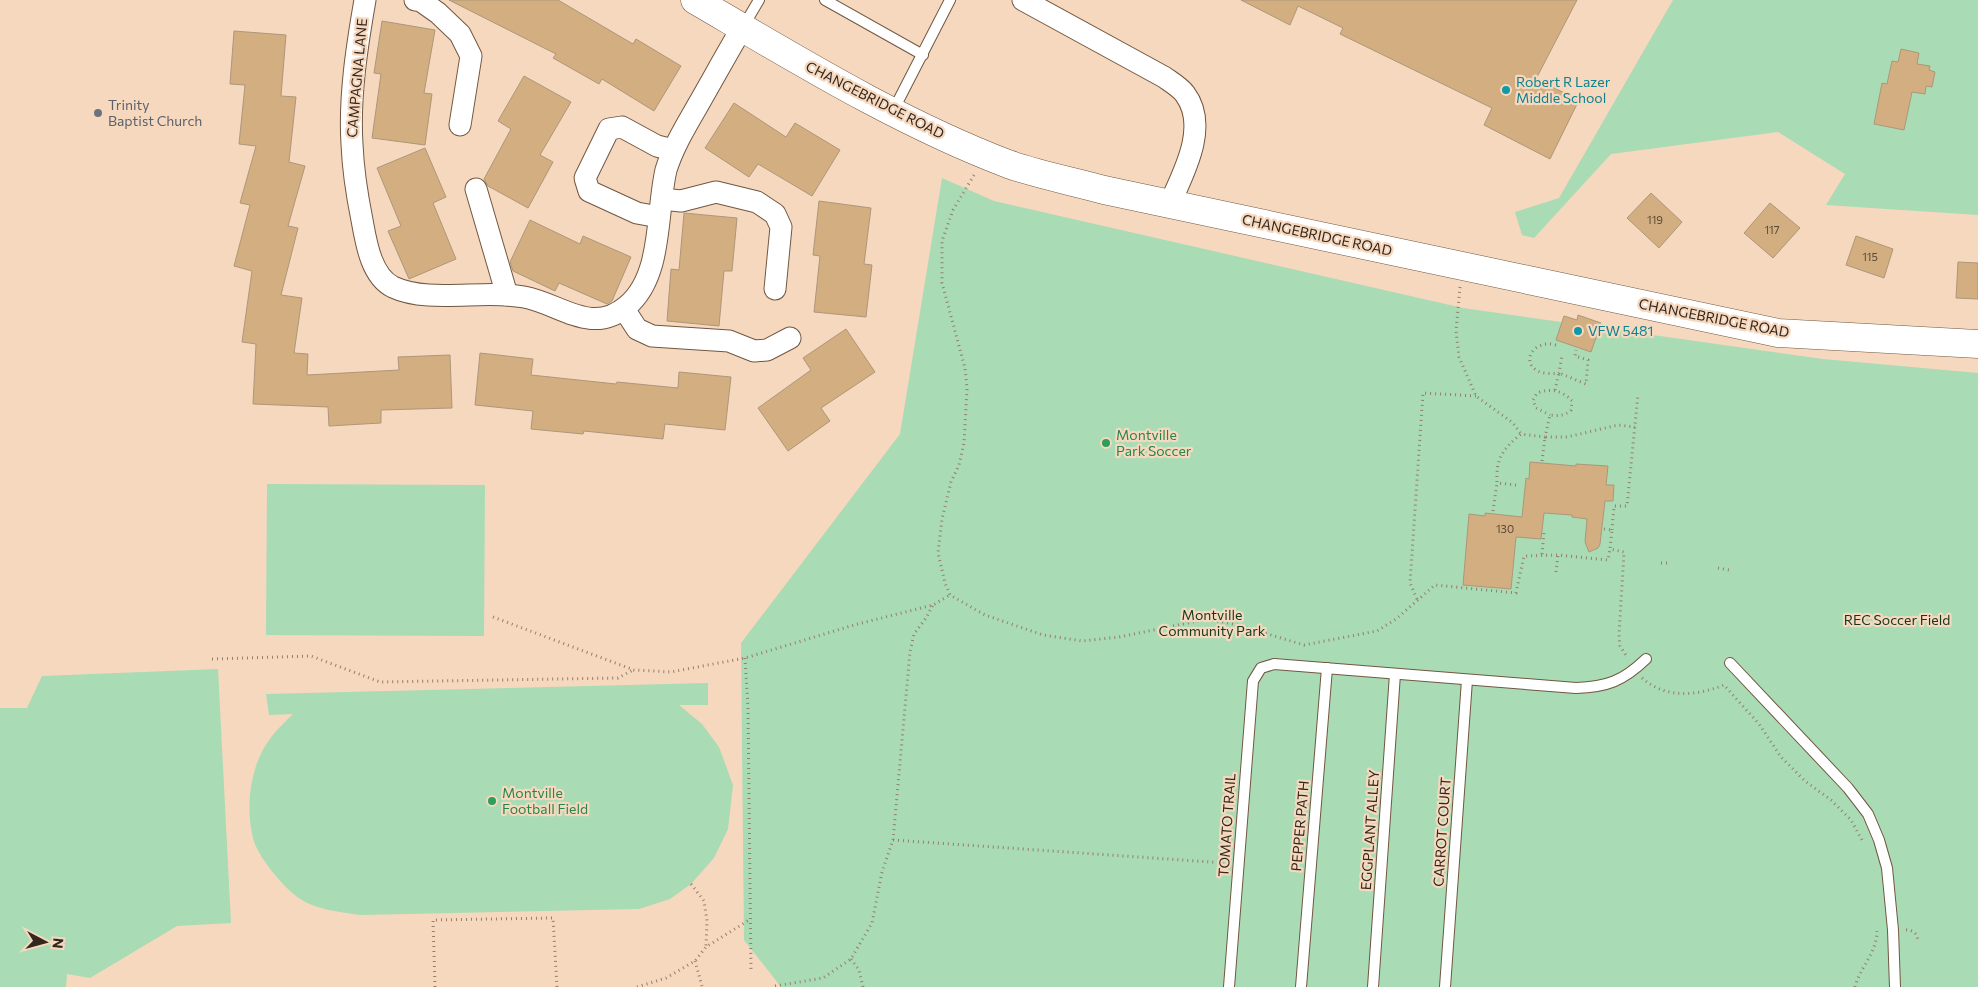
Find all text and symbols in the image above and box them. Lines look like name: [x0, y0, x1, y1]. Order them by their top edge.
street label: CAMPAGNA LANE: [343, 18, 370, 138]
street label: CHANGEBRIDGE ROAD: [803, 57, 947, 142]
place label: Robert R Lazer Middle School: [1516, 73, 1611, 106]
marker: Robert R Lazer Middle School: [1500, 84, 1512, 96]
place label: Trinity Baptist Church: [108, 96, 202, 129]
marker: Trinity Baptist Church: [92, 107, 104, 119]
street label: CHANGEBRIDGE ROAD: [1241, 210, 1394, 259]
house number: 119: [1647, 213, 1663, 226]
house number: 117: [1764, 223, 1780, 236]
house number: 115: [1862, 250, 1878, 263]
street label: CHANGEBRIDGE ROAD: [1637, 295, 1791, 340]
place label: VFW 5481: [1588, 322, 1654, 339]
marker: VFW 5481: [1572, 325, 1584, 337]
place label: Montville Park Soccer: [1116, 426, 1192, 459]
marker: Montville Park Soccer: [1100, 437, 1112, 449]
house number: 130: [1496, 522, 1514, 535]
park label: Montville Community Park: [1159, 606, 1266, 639]
park label: REC Soccer Field: [1844, 611, 1950, 628]
street label: EGGPLANT ALLEY: [1357, 769, 1382, 891]
street label: TOMATO TRAIL: [1214, 772, 1239, 878]
street label: CARROT COURT: [1429, 777, 1454, 887]
street label: PEPPER PATH: [1287, 780, 1312, 872]
place label: Montville Football Field: [502, 784, 588, 817]
marker: Montville Football Field: [486, 795, 498, 807]
north arrow: [20, 917, 70, 967]
text: N: [49, 937, 67, 950]

